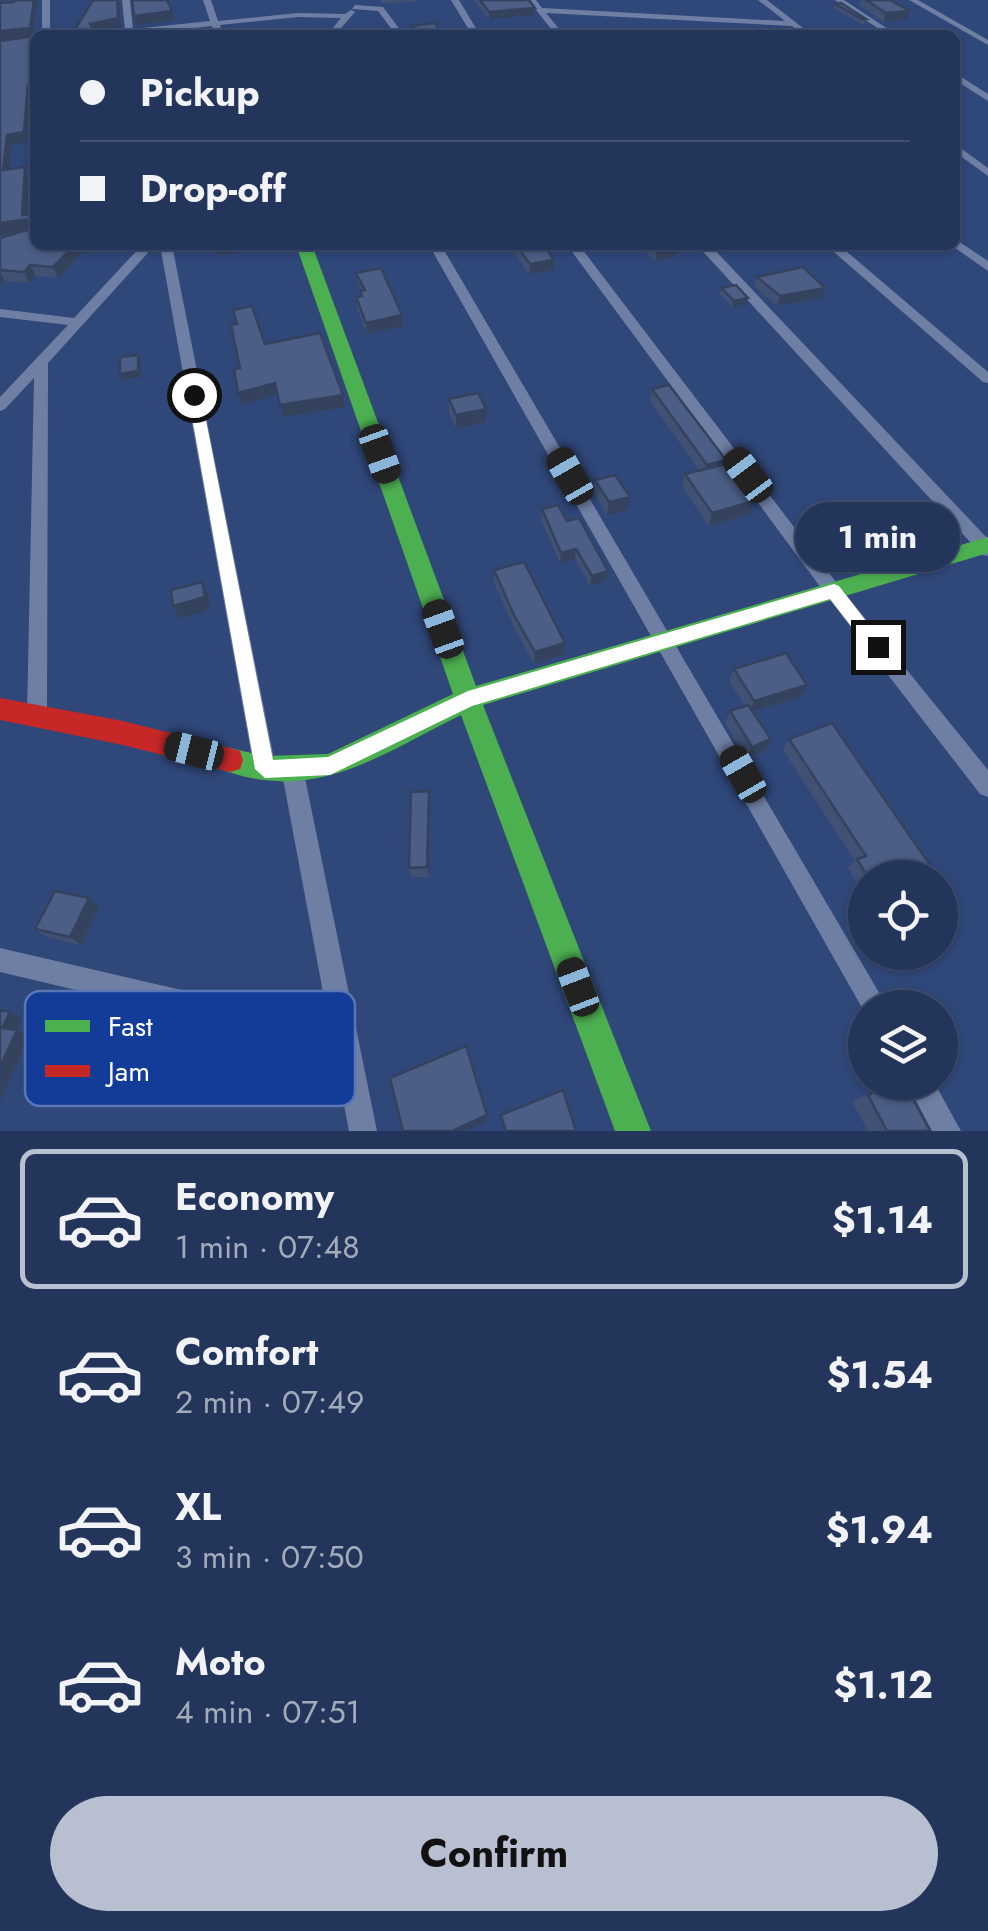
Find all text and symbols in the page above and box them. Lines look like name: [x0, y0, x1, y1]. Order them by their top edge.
text: Pickup: [140, 65, 260, 120]
text: Drop-off: [140, 161, 286, 216]
route start: [172, 373, 217, 418]
car: [356, 421, 404, 487]
car: [718, 442, 778, 508]
car: [542, 443, 598, 509]
callout: 1 min: [796, 502, 960, 572]
text: 1 min: [838, 514, 917, 560]
car: [419, 596, 467, 662]
route end: [856, 625, 901, 670]
car: [161, 729, 227, 773]
car: [715, 741, 771, 807]
map controls: [848, 860, 958, 1100]
button: locate: [848, 860, 958, 970]
car: [553, 954, 603, 1020]
button: layers: [848, 990, 958, 1100]
legend: [25, 991, 355, 1106]
text: Fast: [108, 1006, 153, 1047]
text: Jam: [104, 1051, 150, 1092]
text: Economy: [175, 1169, 334, 1224]
icon: car: [55, 1174, 145, 1264]
text: $1.14: [832, 1192, 933, 1247]
text: 1 min · 07:48: [175, 1224, 360, 1270]
text: Comfort: [175, 1324, 318, 1379]
icon: car: [55, 1329, 145, 1419]
text: $1.54: [827, 1347, 933, 1402]
text: 2 min · 07:49: [175, 1379, 364, 1425]
text: XL: [175, 1479, 221, 1534]
icon: car: [55, 1484, 145, 1574]
text: $1.94: [826, 1502, 933, 1557]
text: 3 min · 07:50: [175, 1534, 364, 1580]
text: Moto: [175, 1634, 266, 1689]
icon: car: [55, 1639, 145, 1729]
text: $1.12: [834, 1657, 933, 1712]
text: 4 min · 07:51: [175, 1689, 360, 1735]
button: Confirm: [50, 1796, 938, 1911]

